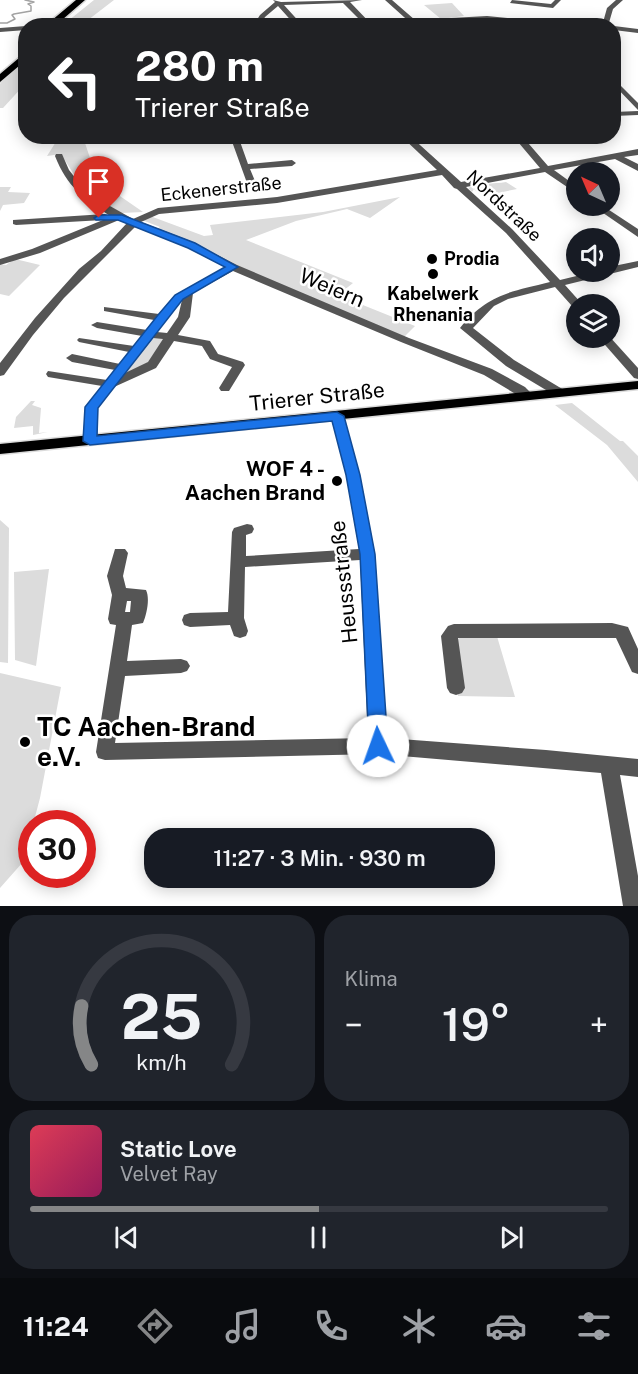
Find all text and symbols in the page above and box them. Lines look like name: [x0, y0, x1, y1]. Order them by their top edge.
text: 280 m: [135, 41, 264, 90]
icon: left: [36, 42, 114, 120]
text: Trierer Straße: [135, 91, 310, 123]
pin: [73, 156, 124, 218]
north arrow: [566, 162, 620, 216]
map controls: [566, 162, 620, 348]
icon: arrive: [82, 165, 115, 198]
street label: Nordstraße: [463, 166, 546, 246]
street label: Eckenerstraße: [159, 172, 282, 205]
button: sound: [566, 228, 620, 282]
place label: Prodia: [444, 248, 500, 269]
marker: Prodia: [425, 252, 439, 266]
street label: Weiern: [296, 263, 369, 312]
marker: Kabelwerk Rhenania: [426, 267, 440, 281]
place label: Kabelwerk Rhenania: [387, 283, 479, 325]
button: layers: [566, 294, 620, 348]
street label: Trierer Straße: [248, 377, 386, 416]
place label: WOF 4 - Aachen Brand: [185, 456, 325, 505]
marker: WOF 4 - Aachen Brand: [330, 474, 344, 488]
street label: Heussstraße: [325, 519, 362, 645]
place label: TC Aachen-Brand e.V.: [37, 711, 255, 772]
position arrow: [346, 714, 410, 778]
marker: TC Aachen-Brand e.V.: [18, 735, 32, 749]
speed limit sign: 30: [18, 810, 96, 888]
text: 11:27 · 3 Min. · 930 m: [213, 845, 426, 871]
text: Klima: [345, 967, 398, 991]
text: 25: [121, 980, 203, 1053]
text: 19°: [442, 998, 511, 1051]
text: −: [345, 1006, 363, 1044]
text: +: [590, 1006, 608, 1044]
text: km/h: [137, 1050, 187, 1075]
text: Static Love: [120, 1136, 237, 1162]
text: Velvet Ray: [120, 1162, 218, 1186]
icon: previous: [110, 1221, 143, 1254]
icon: pause: [302, 1221, 335, 1254]
icon: next: [495, 1221, 528, 1254]
icon: directions: [134, 1305, 176, 1347]
icon: music: [222, 1305, 264, 1347]
icon: phone: [310, 1305, 352, 1347]
icon: climate: [398, 1305, 440, 1347]
icon: car: [485, 1305, 527, 1347]
icon: filters: [573, 1305, 615, 1347]
text: 11:24: [23, 1310, 89, 1342]

